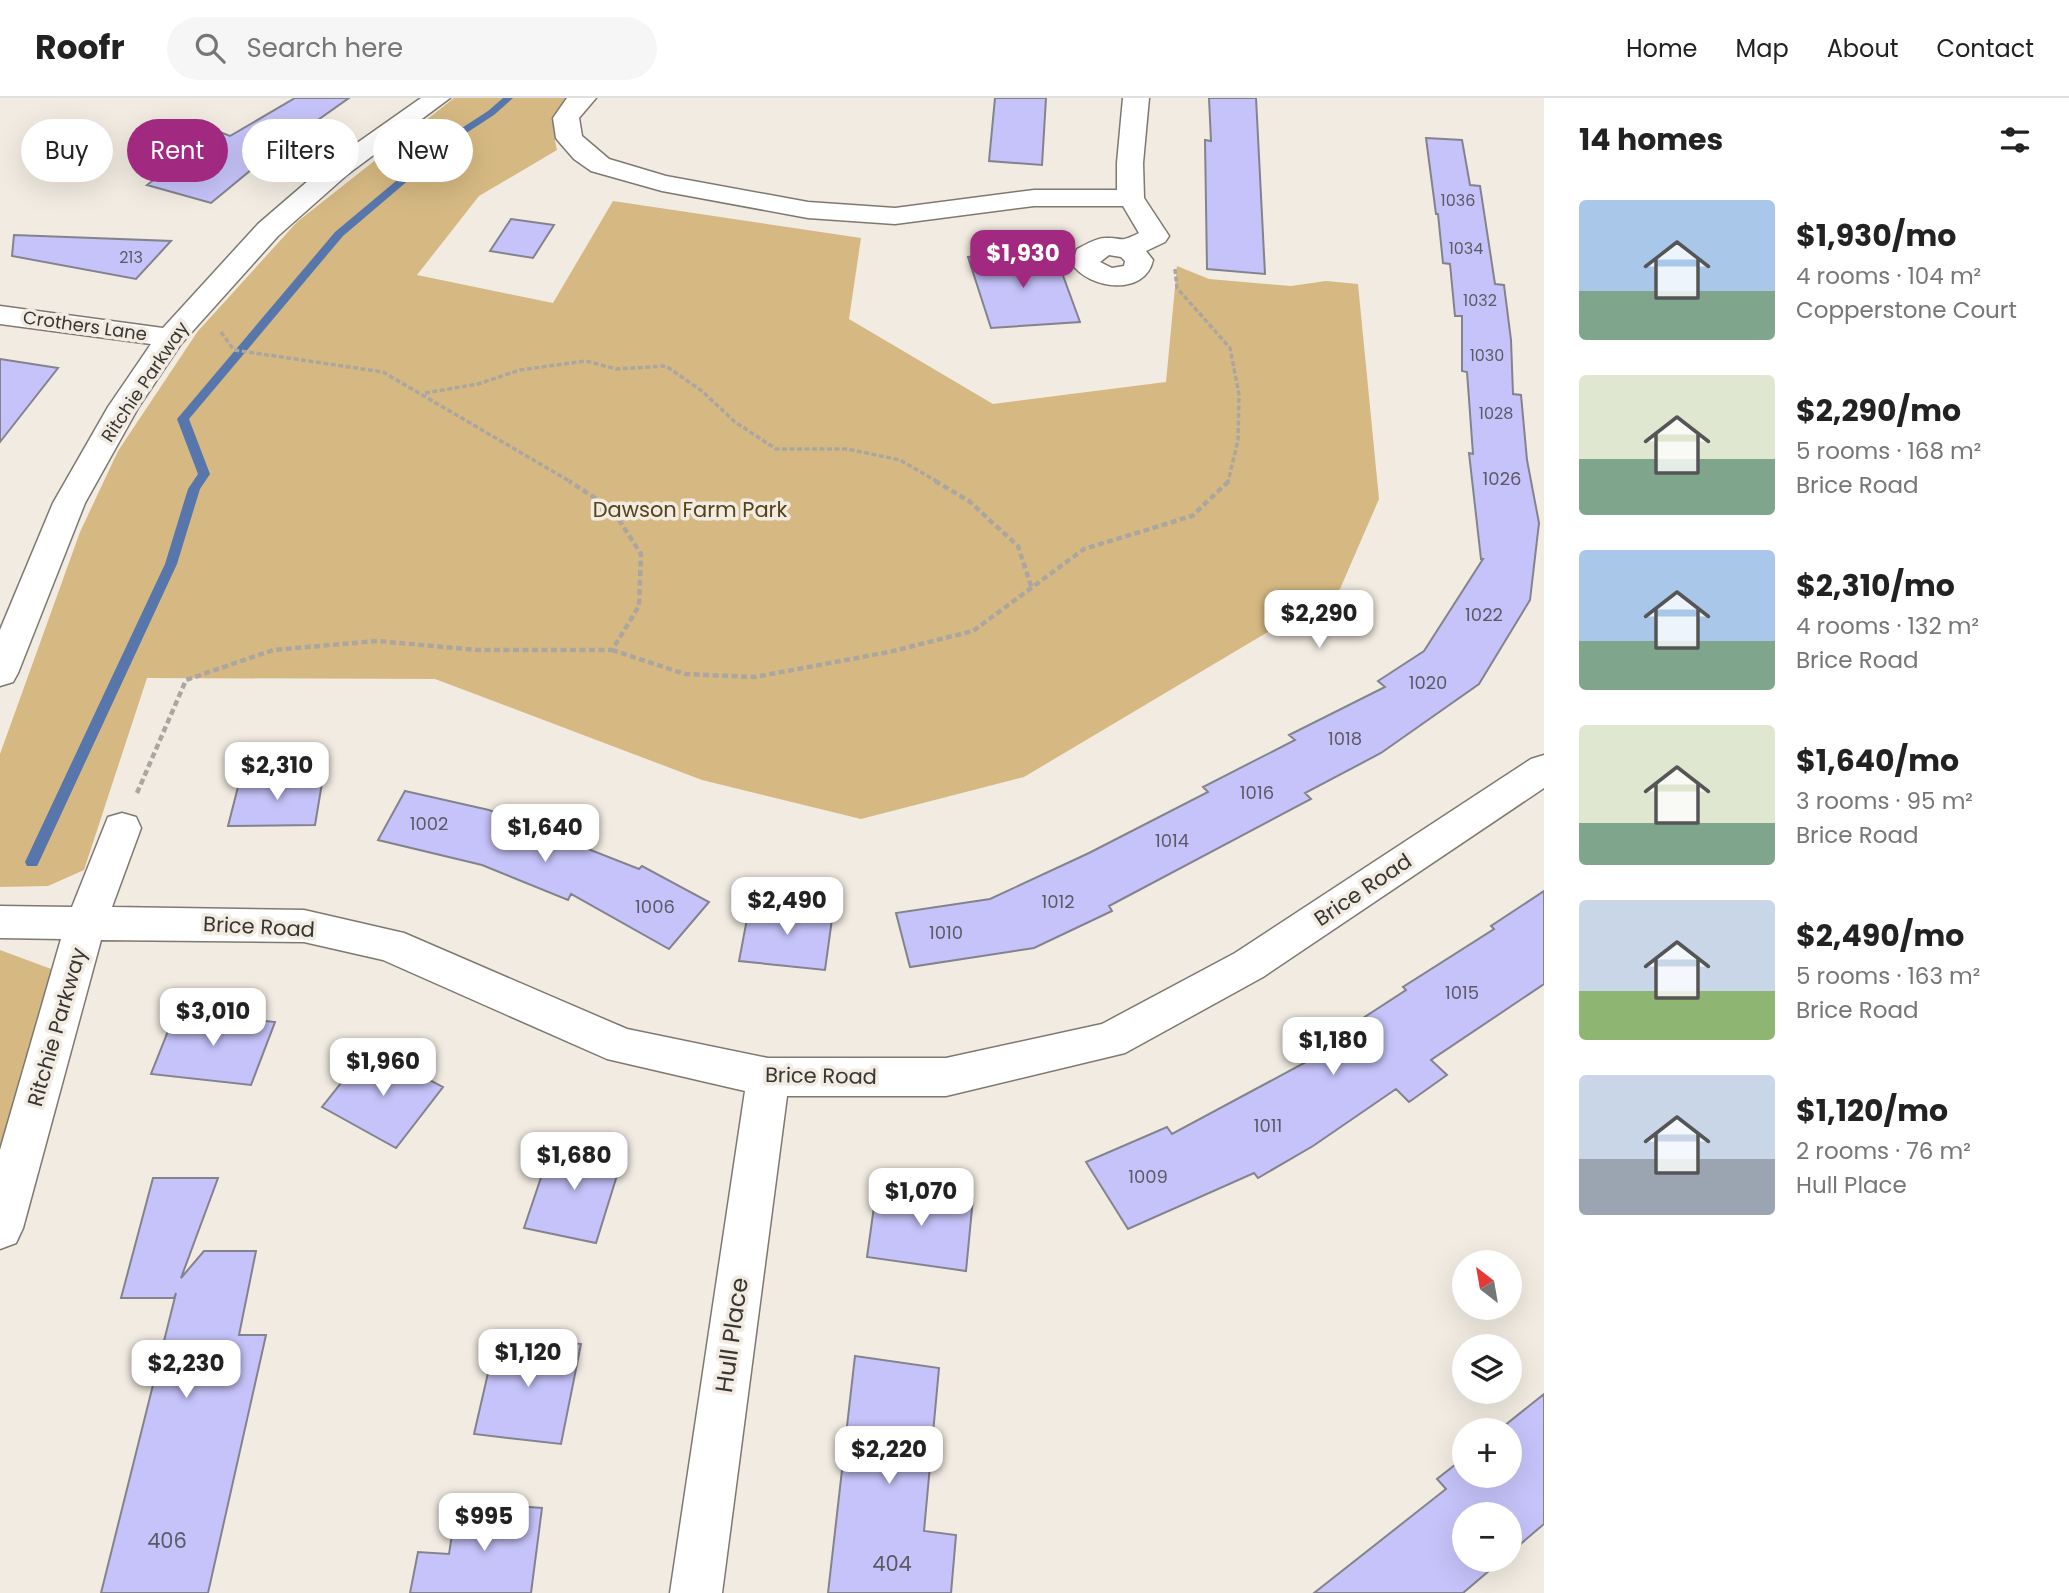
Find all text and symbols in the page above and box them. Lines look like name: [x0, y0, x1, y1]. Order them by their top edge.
search box: [167, 17, 657, 80]
text: Roofr: [35, 24, 125, 71]
icon: search: [191, 29, 229, 67]
text: Search here: [247, 30, 403, 66]
text: Home: [1626, 32, 1698, 65]
text: Map: [1736, 32, 1789, 65]
text: About: [1827, 32, 1898, 65]
text: Contact: [1936, 32, 2034, 65]
text: 14 homes: [1579, 118, 1723, 161]
chip: Buy: [21, 119, 113, 182]
chip: Rent: [127, 119, 228, 182]
chip: Filters: [242, 119, 359, 182]
chip: New: [373, 119, 473, 182]
icon: filters: [1996, 121, 2034, 159]
house number: 1036: [1441, 189, 1475, 212]
text: $1,930/mo: [1796, 214, 1956, 257]
icon: home: [1635, 228, 1719, 312]
pin: $1,930: [966, 230, 1080, 290]
text: $1,930: [986, 237, 1060, 269]
house number: 1034: [1449, 237, 1483, 260]
house number: 213: [119, 246, 143, 269]
text: 4 rooms · 104 m²: [1796, 260, 1981, 292]
house number: 1032: [1463, 289, 1497, 312]
text: Copperstone Court: [1796, 294, 2017, 326]
street label: Crothers Lane: [21, 304, 149, 347]
street label: Ritchie Parkway: [95, 317, 194, 447]
house number: 1030: [1470, 344, 1504, 367]
text: $2,290/mo: [1796, 389, 1961, 432]
house number: 1028: [1479, 402, 1513, 425]
icon: home: [1635, 403, 1719, 487]
text: 5 rooms · 168 m²: [1796, 435, 1981, 467]
house number: 1026: [1483, 466, 1521, 491]
text: Brice Road: [1796, 469, 1919, 501]
park label: Dawson Farm Park: [593, 495, 787, 524]
text: $2,310/mo: [1796, 564, 1955, 607]
icon: home: [1635, 578, 1719, 662]
pin: $2,290: [1262, 590, 1376, 650]
text: $2,290: [1280, 597, 1358, 629]
house number: 1022: [1465, 602, 1503, 627]
text: 4 rooms · 132 m²: [1796, 610, 1979, 642]
text: Brice Road: [1796, 644, 1919, 676]
house number: 1020: [1409, 670, 1447, 695]
house number: 1018: [1328, 726, 1362, 751]
text: $1,640/mo: [1796, 739, 1959, 782]
pin: $2,310: [220, 742, 334, 802]
text: $2,310: [241, 749, 313, 781]
icon: home: [1635, 753, 1719, 837]
house number: 1016: [1240, 780, 1274, 805]
text: 3 rooms · 95 m²: [1796, 785, 1973, 817]
pin: $1,640: [488, 804, 602, 864]
house number: 1002: [410, 811, 448, 836]
text: $1,640: [507, 811, 583, 843]
text: Brice Road: [1796, 819, 1919, 851]
house number: 1014: [1155, 828, 1189, 853]
street label: Brice Road: [1308, 846, 1417, 933]
pin: $2,490: [730, 878, 844, 937]
text: $2,490: [747, 884, 827, 916]
house number: 1012: [1041, 889, 1075, 914]
house number: 1006: [635, 894, 675, 919]
street label: Brice Road: [202, 909, 316, 944]
text: $2,490/mo: [1796, 914, 1964, 957]
house number: 1010: [929, 920, 963, 945]
icon: home: [1635, 928, 1719, 1012]
street label: Ritchie Parkway: [20, 944, 93, 1110]
text: 5 rooms · 163 m²: [1796, 960, 1980, 992]
house number: 1015: [1445, 980, 1479, 1005]
pin: $3,010: [156, 988, 270, 1048]
text: Brice Road: [1796, 994, 1919, 1026]
text: $3,010: [176, 995, 250, 1027]
pin: $1,180: [1276, 1018, 1390, 1077]
text: $1,180: [1299, 1024, 1367, 1056]
pin: $1,960: [326, 1038, 440, 1098]
text: $1,960: [346, 1045, 420, 1077]
street label: Brice Road: [765, 1060, 877, 1091]
text: $1,120/mo: [1796, 1089, 1948, 1132]
icon: home: [1635, 1103, 1719, 1187]
house number: 1011: [1254, 1113, 1282, 1138]
pin: $1,680: [517, 1132, 631, 1192]
text: 2 rooms · 76 m²: [1796, 1135, 1971, 1167]
text: $1,680: [537, 1139, 611, 1171]
house number: 1009: [1128, 1164, 1168, 1189]
pin: $1,070: [864, 1168, 978, 1228]
text: Hull Place: [1796, 1169, 1907, 1201]
text: $1,070: [885, 1175, 957, 1207]
north arrow: [1452, 1250, 1522, 1320]
map controls: [1452, 1250, 1522, 1572]
street label: Hull Place: [707, 1275, 756, 1394]
pin: $1,120: [471, 1330, 585, 1389]
button: layers: [1452, 1334, 1522, 1404]
text: $1,120: [494, 1336, 562, 1368]
pin: $2,230: [129, 1340, 243, 1400]
text: $2,230: [148, 1347, 224, 1379]
button: +: [1452, 1418, 1522, 1488]
pin: $2,220: [832, 1426, 946, 1486]
text: $2,220: [851, 1433, 927, 1465]
pin: $995: [443, 1494, 525, 1553]
text: $995: [455, 1500, 513, 1532]
button: −: [1452, 1502, 1522, 1572]
house number: 406: [147, 1526, 187, 1555]
house number: 404: [872, 1549, 912, 1578]

